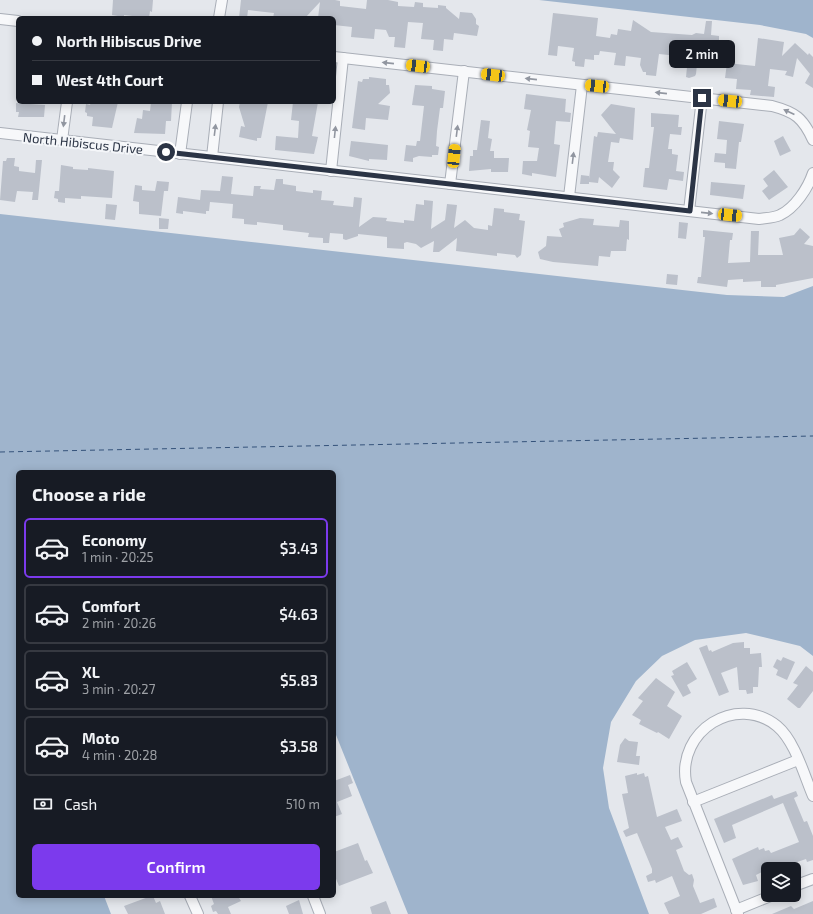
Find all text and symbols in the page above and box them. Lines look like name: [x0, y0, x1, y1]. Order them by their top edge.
text: North Hibiscus Drive: [56, 32, 201, 50]
callout: 2 min: [669, 40, 735, 68]
text: 2 min: [686, 46, 718, 62]
car: [405, 59, 431, 73]
one-way arrow: [382, 60, 394, 66]
car: [480, 68, 506, 82]
text: West 4th Court: [56, 71, 163, 89]
one-way arrow: [525, 76, 537, 82]
car: [584, 79, 610, 93]
route end: [693, 89, 711, 107]
one-way arrow: [654, 90, 667, 96]
car: [717, 94, 743, 108]
one-way arrow: [783, 109, 794, 115]
one-way arrow: [61, 115, 68, 127]
one-way arrow: [212, 124, 218, 136]
one-way arrow: [453, 125, 460, 137]
one-way arrow: [332, 126, 338, 138]
street label: North Hibiscus Drive: [22, 129, 144, 157]
route start: [157, 143, 175, 161]
car: [447, 143, 461, 169]
one-way arrow: [570, 152, 576, 165]
car: [717, 208, 743, 222]
one-way arrow: [701, 209, 713, 216]
text: Choose a ride: [32, 483, 146, 505]
icon: car: [34, 530, 70, 566]
text: Economy: [82, 531, 147, 549]
text: $3.43: [280, 539, 318, 557]
text: 1 min · 20:25: [82, 549, 154, 565]
icon: car: [34, 596, 70, 632]
text: Comfort: [82, 597, 140, 615]
text: $4.63: [279, 605, 318, 623]
text: 2 min · 20:26: [82, 615, 156, 631]
icon: car: [34, 662, 70, 698]
text: XL: [82, 663, 100, 681]
text: $5.83: [280, 671, 318, 689]
text: 3 min · 20:27: [82, 681, 155, 697]
icon: car: [34, 728, 70, 764]
text: Moto: [82, 729, 120, 747]
text: $3.58: [280, 737, 318, 755]
text: 4 min · 20:28: [82, 747, 157, 763]
icon: cash: [32, 793, 54, 815]
text: Cash: [64, 795, 97, 813]
text: 510 m: [286, 796, 320, 812]
button: Confirm: [32, 844, 320, 890]
map controls: [761, 862, 801, 902]
button: layers: [761, 862, 801, 902]

